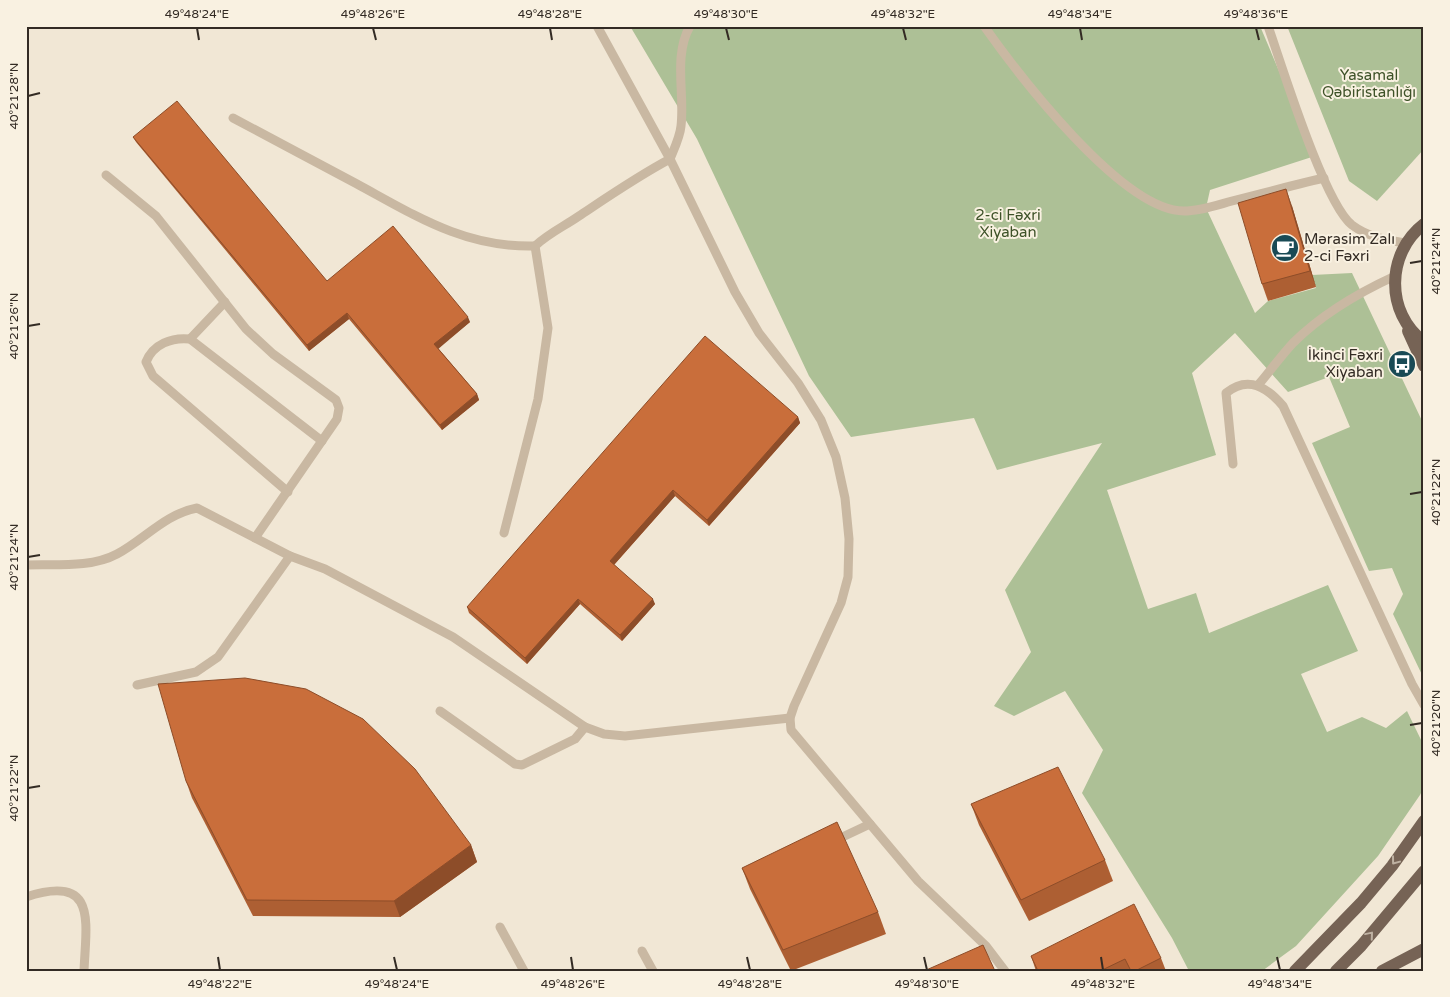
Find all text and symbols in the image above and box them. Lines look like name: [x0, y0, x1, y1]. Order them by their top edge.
text: 49°48'24"E: [165, 7, 230, 21]
text: 49°48'26"E: [341, 7, 406, 21]
text: 49°48'28"E: [518, 7, 583, 21]
text: 49°48'30"E: [694, 7, 759, 21]
text: 49°48'32"E: [871, 7, 936, 21]
text: 49°48'34"E: [1048, 7, 1113, 21]
text: 49°48'36"E: [1224, 7, 1289, 21]
text: 40°21'28"N: [7, 63, 21, 130]
park label: Yasamal Qəbiristanlığı: [1322, 66, 1416, 101]
park label: 2-ci Fəxri Xiyaban: [975, 206, 1041, 241]
text: 40°21'24"N: [1429, 228, 1443, 295]
place label: Mərasim Zalı 2-ci Fəxri: [1304, 230, 1395, 265]
cafe icon: Mərasim Zalı 2-ci Fəxri: [1270, 233, 1300, 263]
text: 40°21'26"N: [7, 293, 21, 360]
place label: İkinci Fəxri Xiyaban: [1308, 346, 1383, 381]
bus stop icon: İkinci Fəxri Xiyaban: [1387, 349, 1417, 379]
text: 40°21'22"N: [1429, 459, 1443, 526]
text: 40°21'24"N: [7, 524, 21, 591]
text: 40°21'20"N: [1429, 690, 1443, 757]
text: 40°21'22"N: [7, 755, 21, 822]
one-way arrow: [1393, 855, 1401, 864]
one-way arrow: [1364, 932, 1373, 941]
text: 49°48'22"E: [188, 977, 253, 991]
text: 49°48'24"E: [365, 977, 430, 991]
text: 49°48'26"E: [541, 977, 606, 991]
text: 49°48'28"E: [718, 977, 783, 991]
text: 49°48'30"E: [895, 977, 960, 991]
text: 49°48'32"E: [1071, 977, 1136, 991]
text: 49°48'34"E: [1248, 977, 1313, 991]

